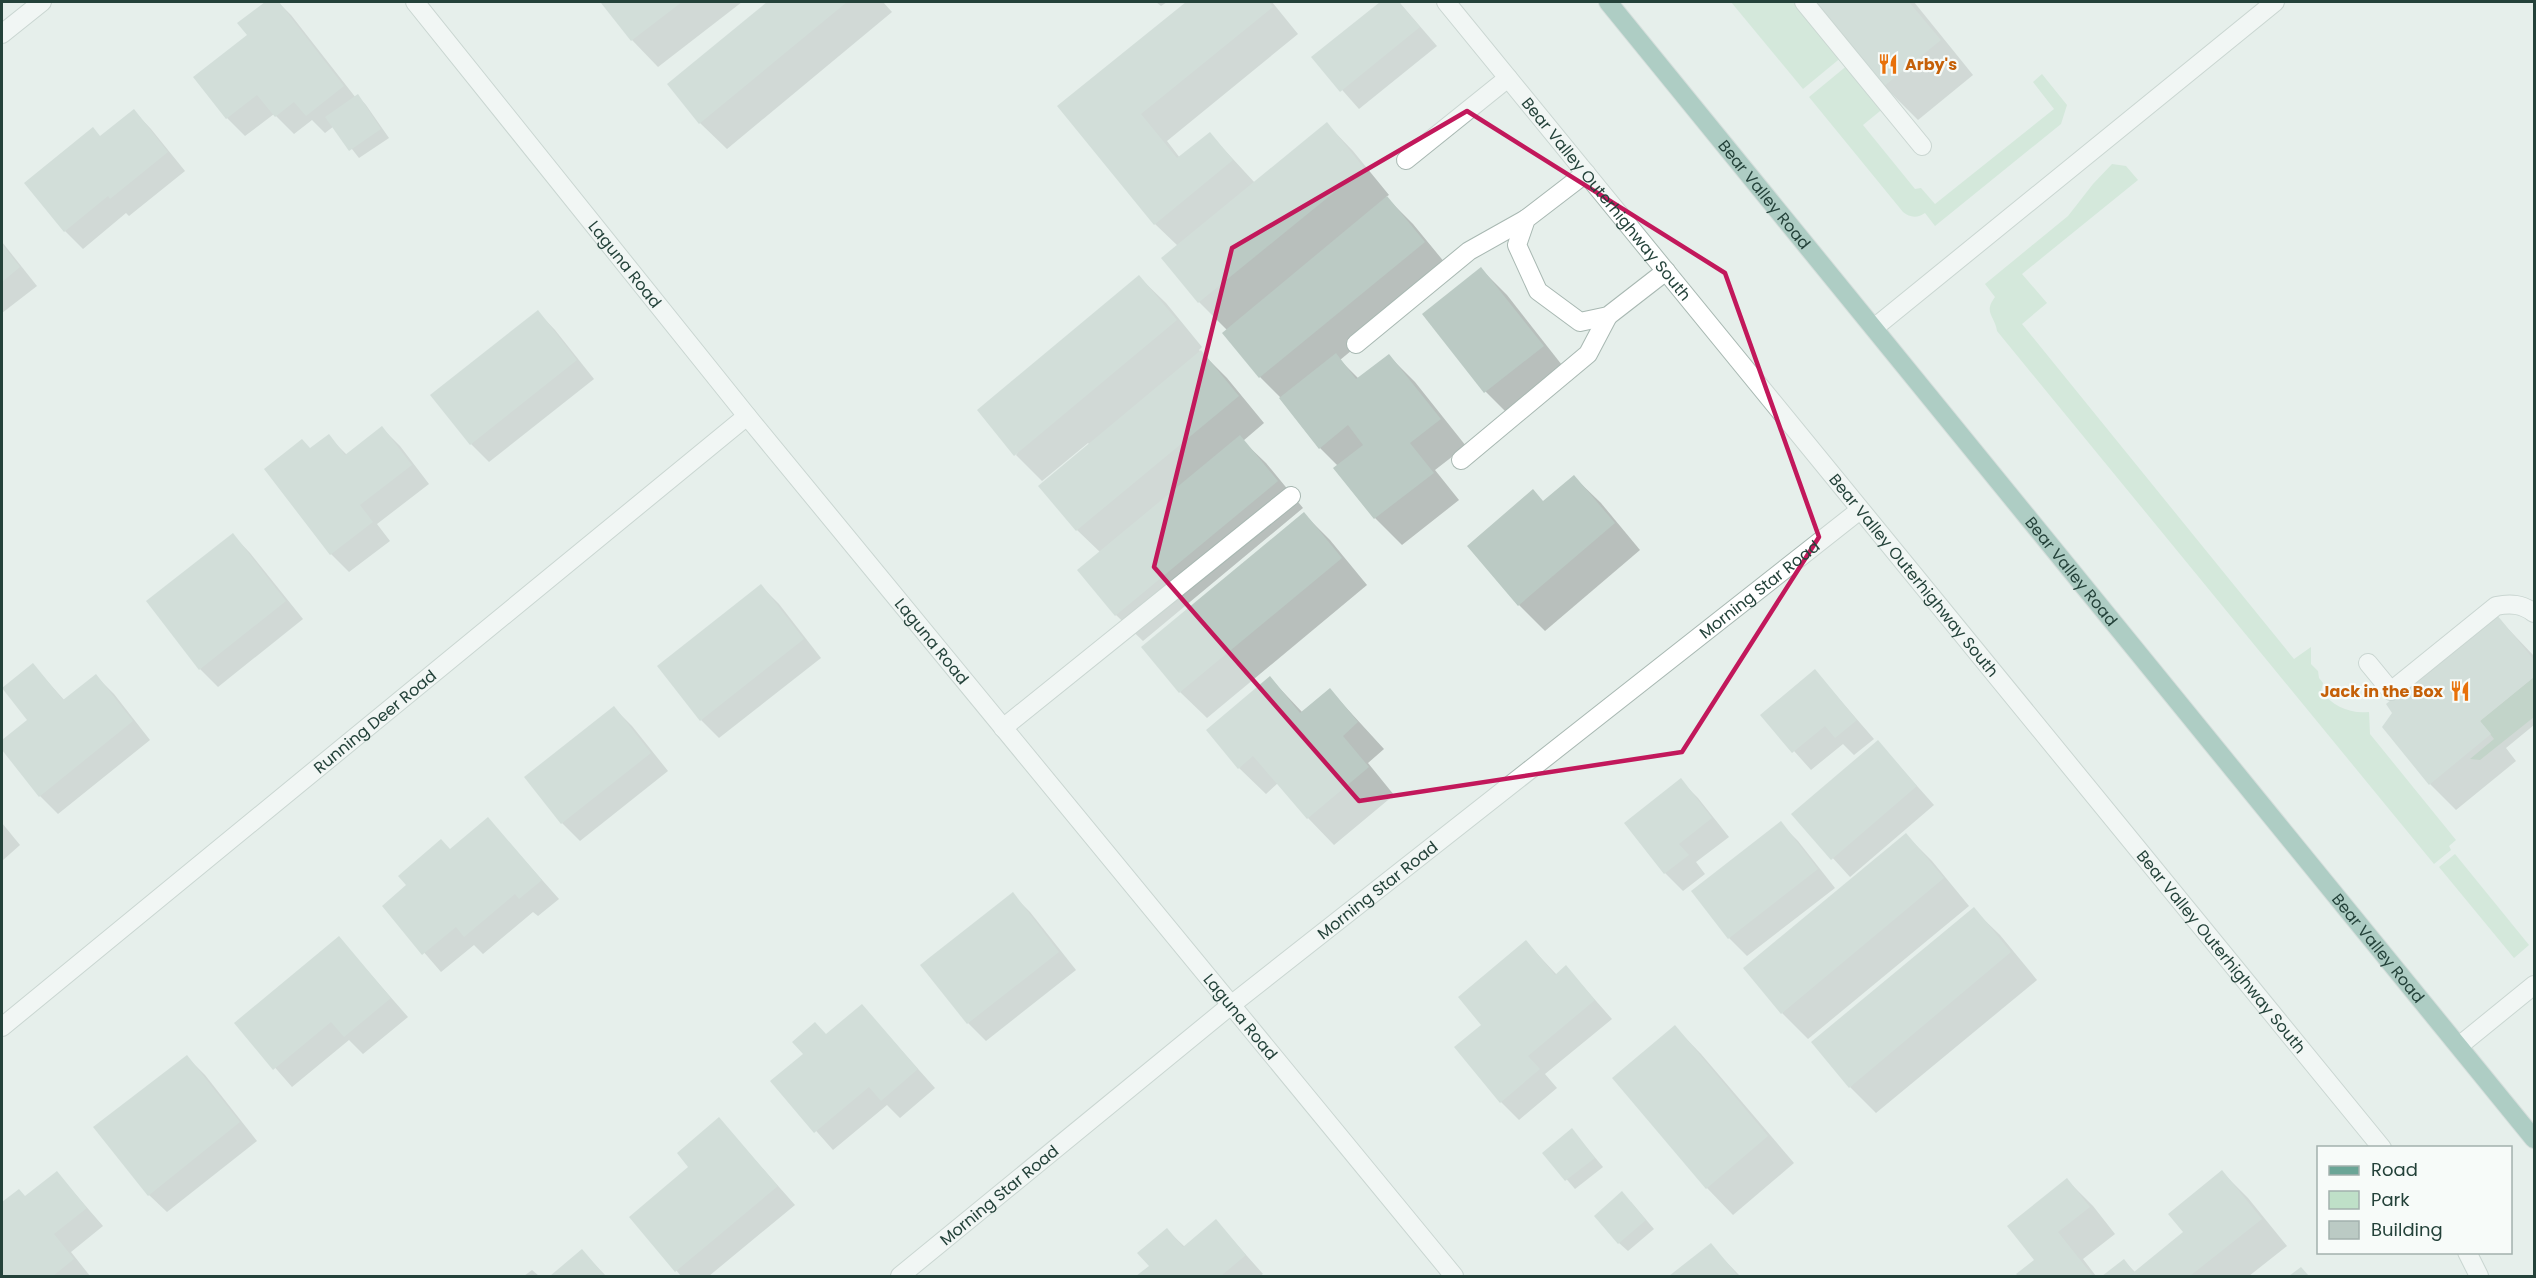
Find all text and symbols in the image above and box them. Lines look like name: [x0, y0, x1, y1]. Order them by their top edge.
restaurant icon: Arby's: [1876, 52, 1900, 76]
place label: Arby's: [1905, 53, 1957, 76]
street label: Bear Valley Outerhighway South: [1516, 92, 1696, 306]
street label: Bear Valley Road: [1713, 135, 1816, 254]
street label: Laguna Road: [583, 216, 667, 313]
street label: Bear Valley Outerhighway South: [1824, 469, 2004, 682]
street label: Bear Valley Road: [2020, 512, 2123, 631]
street label: Morning Star Road: [1694, 535, 1825, 644]
street label: Laguna Road: [889, 593, 974, 690]
street label: Running Deer Road: [309, 664, 441, 779]
restaurant icon: Jack in the Box: [2448, 679, 2472, 703]
place label: Jack in the Box: [2320, 680, 2444, 703]
street label: Morning Star Road: [1313, 836, 1443, 945]
street label: Bear Valley Outerhighway South: [2131, 845, 2311, 1058]
street label: Bear Valley Road: [2326, 889, 2430, 1008]
street label: Laguna Road: [1198, 969, 1283, 1065]
street label: Morning Star Road: [935, 1140, 1064, 1251]
legend: [2317, 1146, 2512, 1254]
text: Road: [2371, 1157, 2418, 1182]
text: Park: [2371, 1187, 2410, 1212]
text: Building: [2371, 1217, 2443, 1242]

